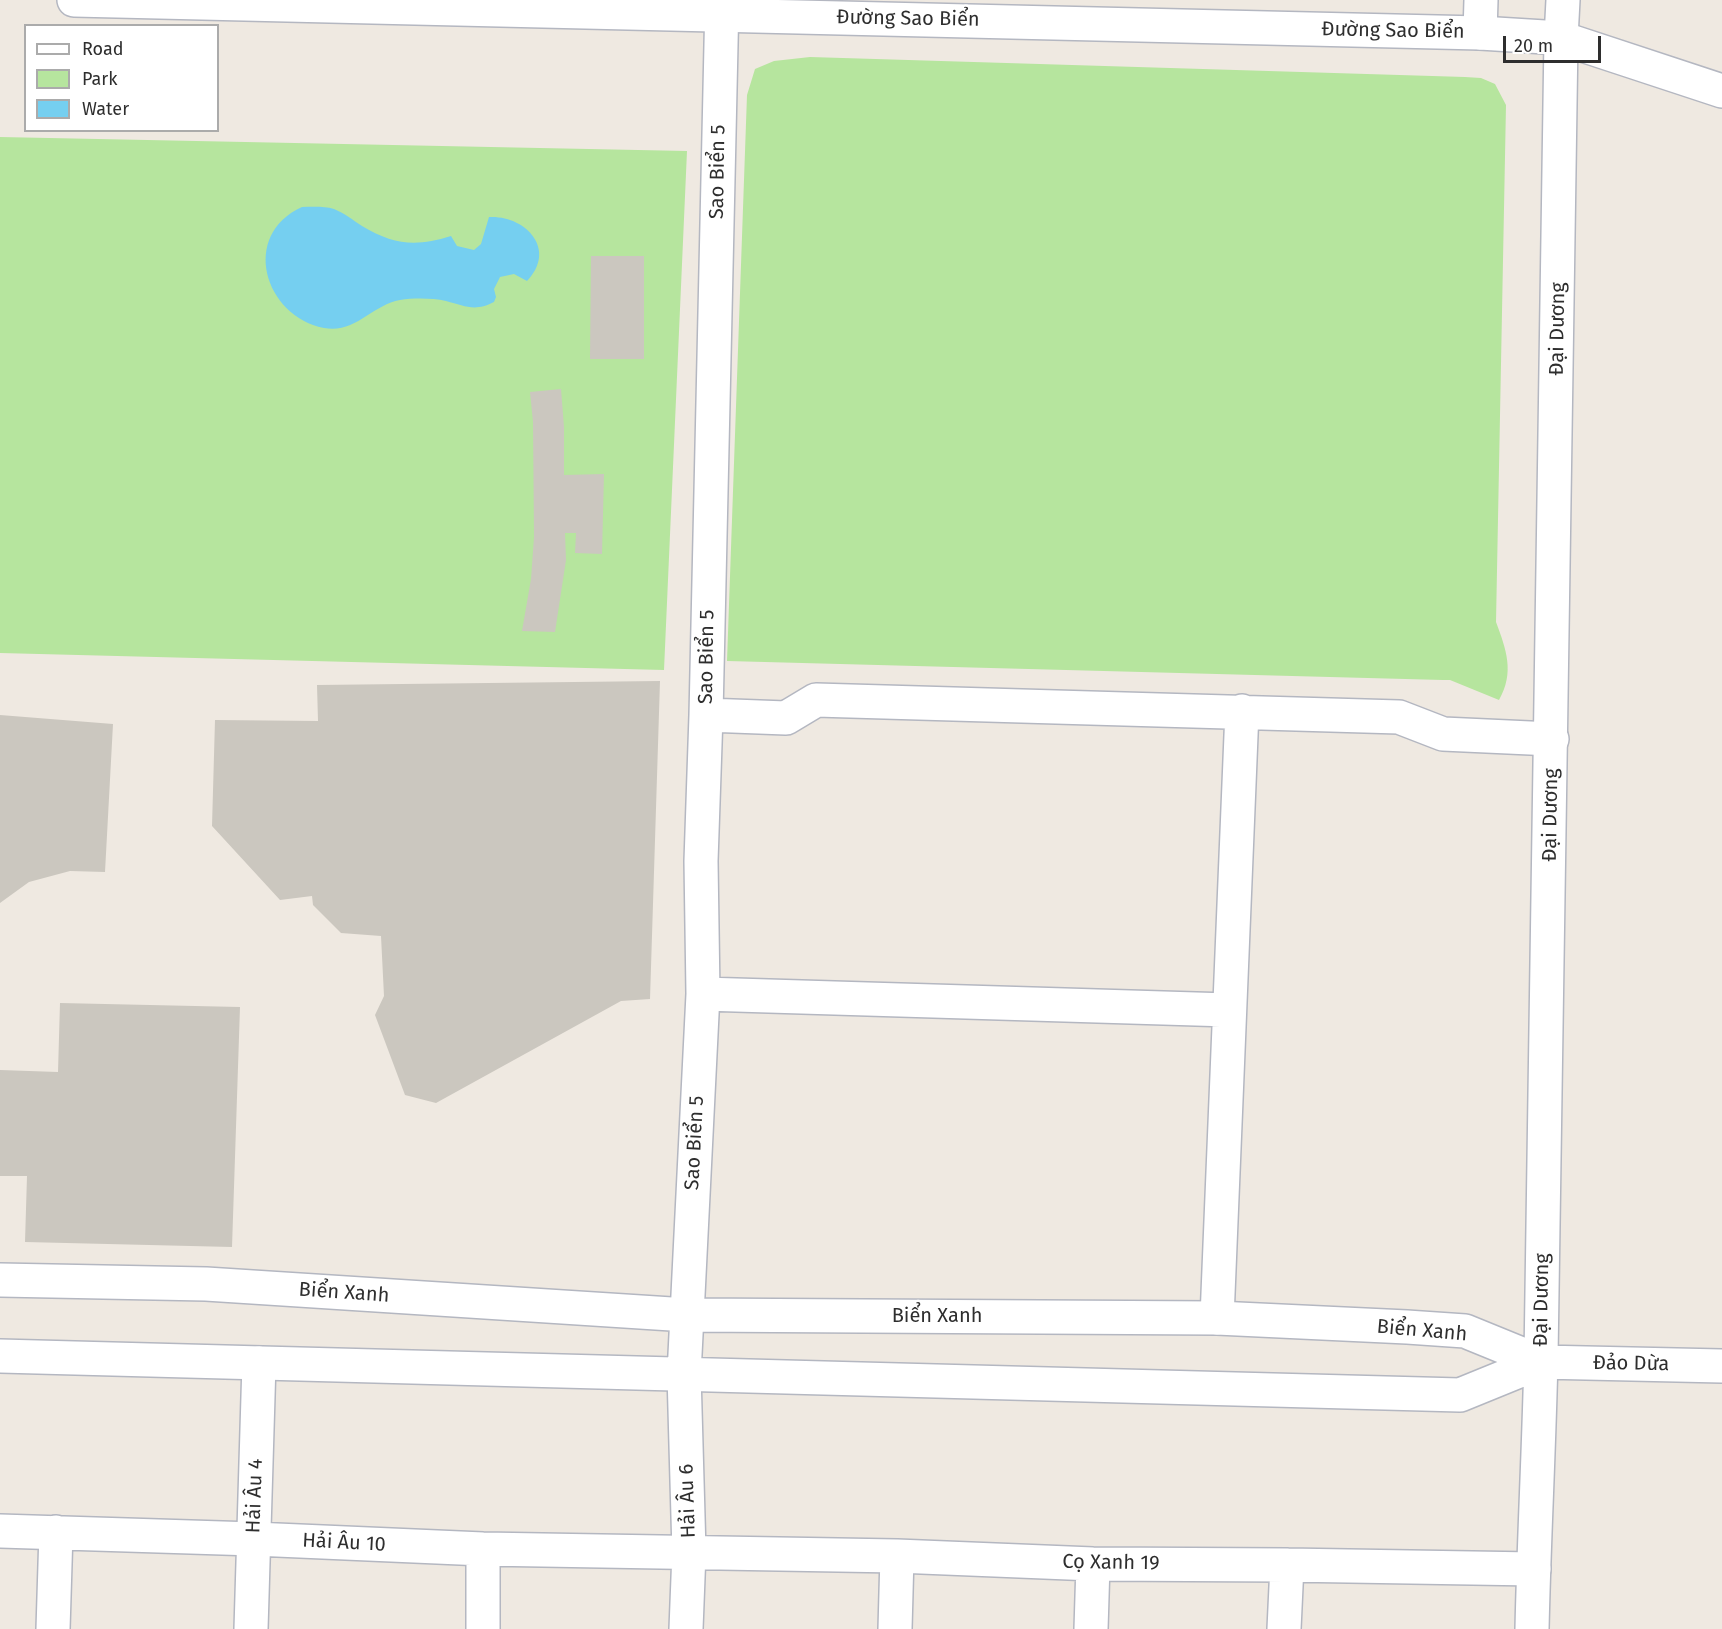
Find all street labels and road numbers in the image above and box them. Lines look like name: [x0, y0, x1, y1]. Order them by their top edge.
street label: Đường Sao Biển: [836, 6, 980, 32]
street label: Đường Sao Biển: [1321, 18, 1465, 44]
street label: Sao Biển 5: [705, 125, 731, 219]
street label: Đại Dương: [1545, 282, 1571, 376]
street label: Sao Biển 5: [694, 610, 720, 704]
street label: Đại Dương: [1538, 768, 1564, 862]
street label: Sao Biển 5: [681, 1095, 709, 1191]
street label: Đại Dương: [1529, 1253, 1555, 1347]
street label: Biển Xanh: [298, 1278, 390, 1308]
street label: Biển Xanh: [892, 1304, 982, 1328]
street label: Biển Xanh: [1376, 1315, 1468, 1347]
street label: Đảo Dừa: [1593, 1351, 1669, 1377]
street label: Hải Âu 4: [242, 1458, 268, 1534]
street label: Hải Âu 6: [675, 1463, 701, 1539]
street label: Hải Âu 10: [302, 1529, 386, 1557]
street label: Cọ Xanh 19: [1062, 1550, 1160, 1576]

